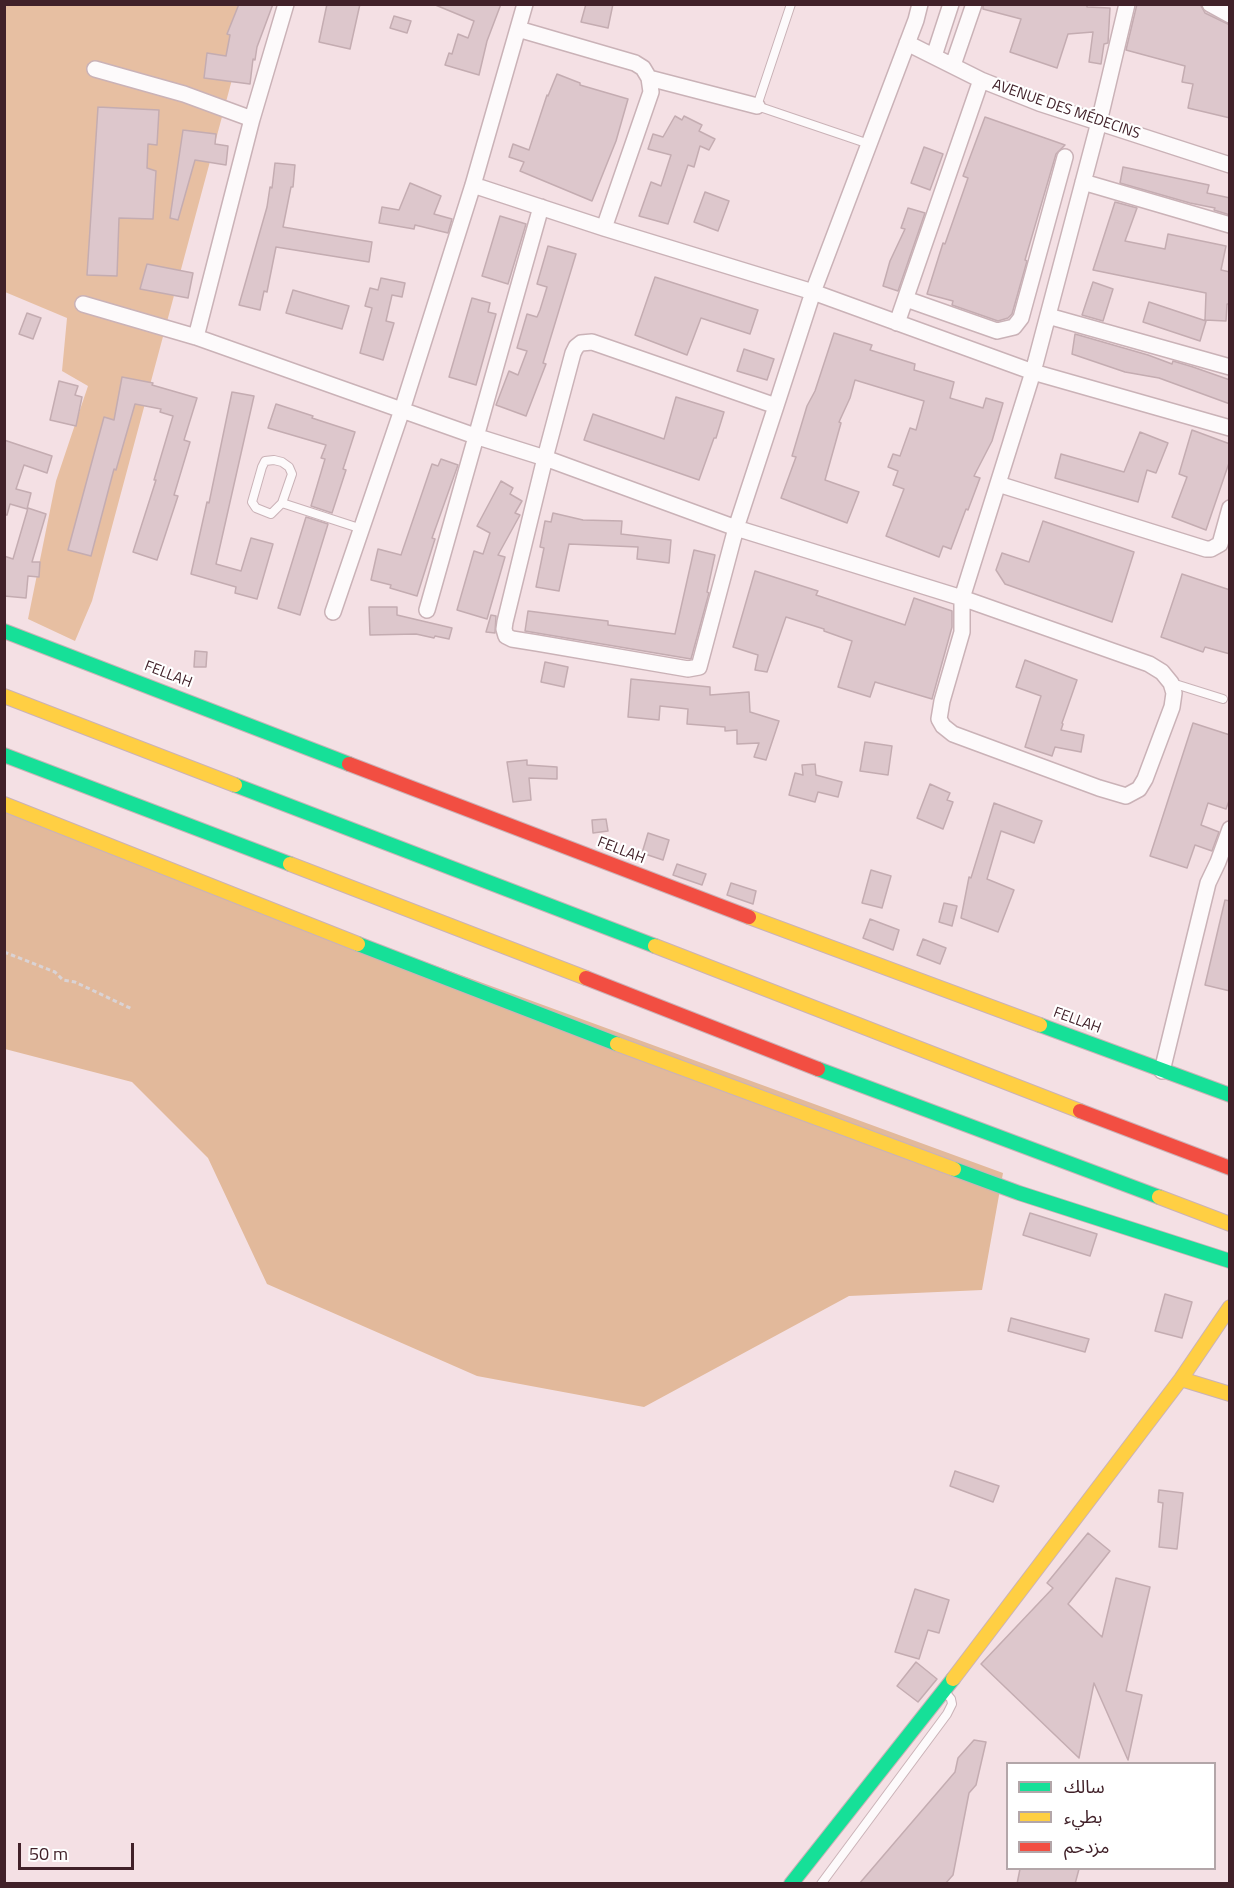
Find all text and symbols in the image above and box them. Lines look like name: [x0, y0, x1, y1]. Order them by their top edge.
street label: AVENUE DES MÉDECINS: [990, 76, 1142, 144]
street label: FELLAH: [142, 658, 194, 692]
street label: FELLAH: [595, 834, 647, 868]
street label: FELLAH: [1051, 1004, 1103, 1038]
legend: [1006, 1762, 1216, 1870]
text: سالك: [1064, 1773, 1105, 1800]
text: بطيء: [1064, 1803, 1102, 1830]
scale bar: [21, 1831, 136, 1869]
text: مزدحم: [1064, 1833, 1109, 1860]
text: 50 m: [29, 1840, 68, 1867]

